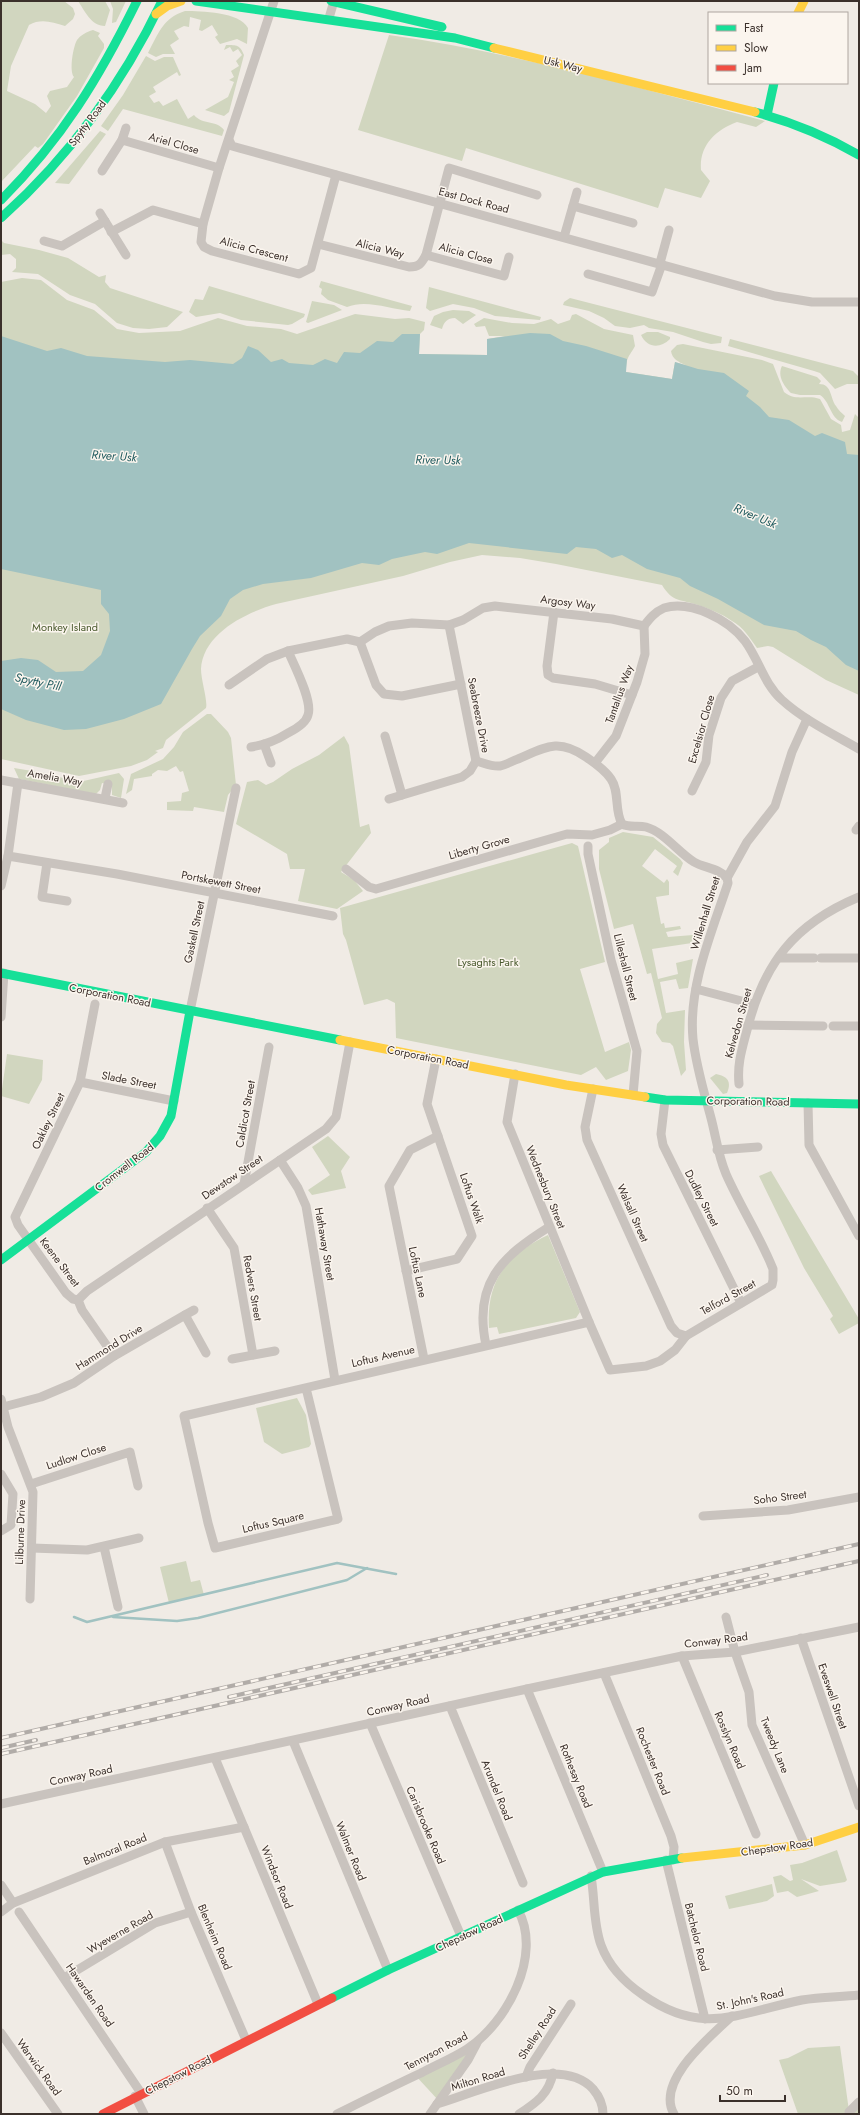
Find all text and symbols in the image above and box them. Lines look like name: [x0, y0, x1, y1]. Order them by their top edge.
legend: [708, 12, 848, 84]
text: Fast: [744, 19, 763, 37]
text: Slow: [744, 39, 769, 57]
street label: Usk Way: [542, 51, 584, 77]
text: Jam: [742, 59, 762, 77]
street label: Spytty Road: [64, 97, 110, 149]
street label: Ariel Close: [147, 128, 201, 158]
street label: East Dock Road: [437, 183, 511, 217]
street label: Alicia Crescent: [218, 232, 290, 266]
street label: Alicia Way: [354, 234, 406, 262]
street label: Alicia Close: [437, 238, 495, 268]
water label: River Usk: [91, 445, 138, 467]
water label: River Usk: [415, 451, 462, 469]
water label: River Usk: [731, 499, 780, 533]
street label: Argosy Way: [539, 591, 597, 613]
park label: Monkey Island: [32, 619, 98, 635]
street label: Tantallus Way: [601, 662, 637, 726]
water label: Spytty Pill: [13, 668, 64, 696]
street label: Seabreeze Drive: [464, 676, 494, 754]
street label: Excelsior Close: [684, 693, 718, 765]
street label: Amelia Way: [26, 764, 84, 790]
street label: Liberty Grove: [447, 831, 512, 863]
street label: Portskewett Street: [180, 866, 262, 898]
street label: Willenhall Street: [686, 874, 724, 952]
street label: Gaskell Street: [180, 899, 208, 965]
street label: Lilleshall Street: [610, 932, 642, 1003]
park label: Lysaghts Park: [458, 954, 519, 970]
street label: Corporation Road: [68, 979, 152, 1011]
street label: Kelvedon Street: [720, 986, 756, 1060]
street label: Corporation Road: [386, 1041, 470, 1073]
street label: Slade Street: [100, 1067, 158, 1093]
street label: Caldicot Street: [231, 1079, 259, 1149]
street label: Oakley Street: [27, 1090, 69, 1152]
street label: Corporation Road: [706, 1092, 790, 1110]
street label: Cromwell Road: [91, 1139, 157, 1195]
street label: Wednesbury Street: [522, 1143, 570, 1231]
street label: Dewstow Street: [198, 1150, 266, 1203]
street label: Dudley Street: [681, 1167, 723, 1230]
street label: Loftus Walk: [456, 1170, 488, 1226]
street label: Walsall Street: [613, 1181, 653, 1245]
street label: Hathaway Street: [311, 1206, 339, 1282]
street label: Keene Street: [36, 1234, 84, 1290]
street label: Loftus Lane: [405, 1245, 431, 1299]
street label: Redvers Street: [239, 1254, 267, 1322]
street label: Telford Street: [697, 1275, 759, 1319]
street label: Hammond Drive: [72, 1320, 146, 1374]
street label: Loftus Avenue: [350, 1341, 417, 1371]
street label: Ludlow Close: [44, 1439, 108, 1473]
street label: Soho Street: [753, 1486, 808, 1508]
street label: Lilburne Drive: [11, 1499, 29, 1565]
street label: Loftus Square: [241, 1507, 306, 1537]
street label: Conway Road: [683, 1628, 749, 1652]
street label: Eveswell Street: [814, 1661, 852, 1731]
street label: Conway Road: [365, 1690, 431, 1720]
street label: Rosslyn Road: [711, 1709, 749, 1771]
street label: Tweedy Lane: [756, 1714, 794, 1776]
street label: Rochester Road: [632, 1724, 674, 1798]
street label: Rothesay Road: [556, 1742, 596, 1810]
street label: Arundel Road: [478, 1757, 516, 1823]
street label: Conway Road: [48, 1761, 114, 1789]
street label: Carisbrooke Road: [402, 1784, 450, 1866]
street label: Walmer Road: [332, 1819, 370, 1883]
street label: Balmoral Road: [81, 1829, 149, 1869]
street label: Chepstow Road: [740, 1834, 814, 1860]
street label: Windsor Road: [257, 1843, 297, 1911]
street label: Batchelor Road: [681, 1901, 713, 1973]
street label: Blenheim Road: [194, 1902, 236, 1972]
street label: Wyeverne Road: [84, 1907, 156, 1957]
street label: Chepstow Road: [433, 1910, 505, 1956]
street label: Hawarden Road: [62, 1960, 118, 2030]
street label: St. John's Road: [715, 1984, 785, 2014]
street label: Shelley Road: [514, 2004, 560, 2062]
street label: Tennyson Road: [402, 2028, 470, 2074]
street label: Warwick Road: [13, 2035, 65, 2099]
street label: Chepstow Road: [142, 2051, 214, 2099]
street label: Milton Road: [449, 2063, 507, 2095]
scale bar: [720, 2077, 785, 2103]
text: 50 m: [726, 2082, 753, 2100]

